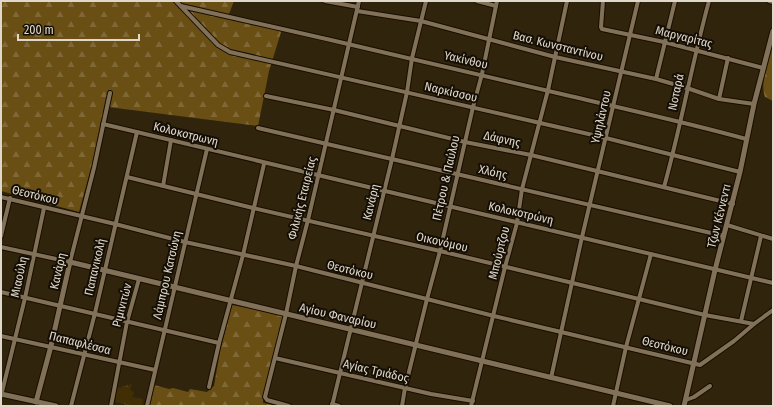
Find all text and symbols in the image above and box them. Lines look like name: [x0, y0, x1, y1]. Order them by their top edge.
scale bar: [18, 16, 139, 42]
text: 200 m: [24, 23, 54, 37]
street label: Μαργαρίτας: [654, 23, 714, 51]
street label: Βασ. Κωνσταντίνου: [511, 28, 605, 64]
street label: Υακίνθου: [443, 48, 489, 72]
street label: Νοταρά: [665, 72, 687, 112]
street label: Ναρκίσσου: [423, 79, 479, 105]
street label: Υψηλάντου: [588, 89, 614, 145]
street label: Κολοκοτρωνη: [152, 119, 220, 149]
street label: Δάφνης: [482, 128, 522, 150]
street label: Πέτρου & Παύλου: [429, 134, 463, 222]
street label: Φιλικής Εταιρείας: [285, 155, 319, 241]
street label: Χλόης: [477, 162, 509, 182]
street label: Κανάρη: [360, 182, 382, 222]
street label: Τζων Κέννεντι: [704, 182, 734, 250]
street label: Θεοτόκου: [10, 183, 60, 207]
street label: Κολοκοτρώνη: [487, 199, 555, 227]
street label: Μπούρτζου: [486, 225, 512, 281]
street label: Λάμπρου Κατσώνη: [150, 229, 184, 321]
street label: Οικονόμου: [415, 229, 469, 255]
street label: Παπανικολή: [82, 237, 108, 297]
street label: Κανάρη: [47, 251, 69, 291]
street label: Μιαούλη: [8, 255, 30, 299]
street label: Θεοτόκου: [325, 258, 375, 282]
street label: Ριμινιτών: [109, 281, 135, 328]
street label: Αγίου Φαναρίου: [298, 300, 378, 332]
street label: Παπαφλέσσα: [48, 329, 112, 357]
street label: Θεοτόκου: [640, 334, 690, 358]
street label: Αγίας Τριάδος: [342, 357, 410, 385]

